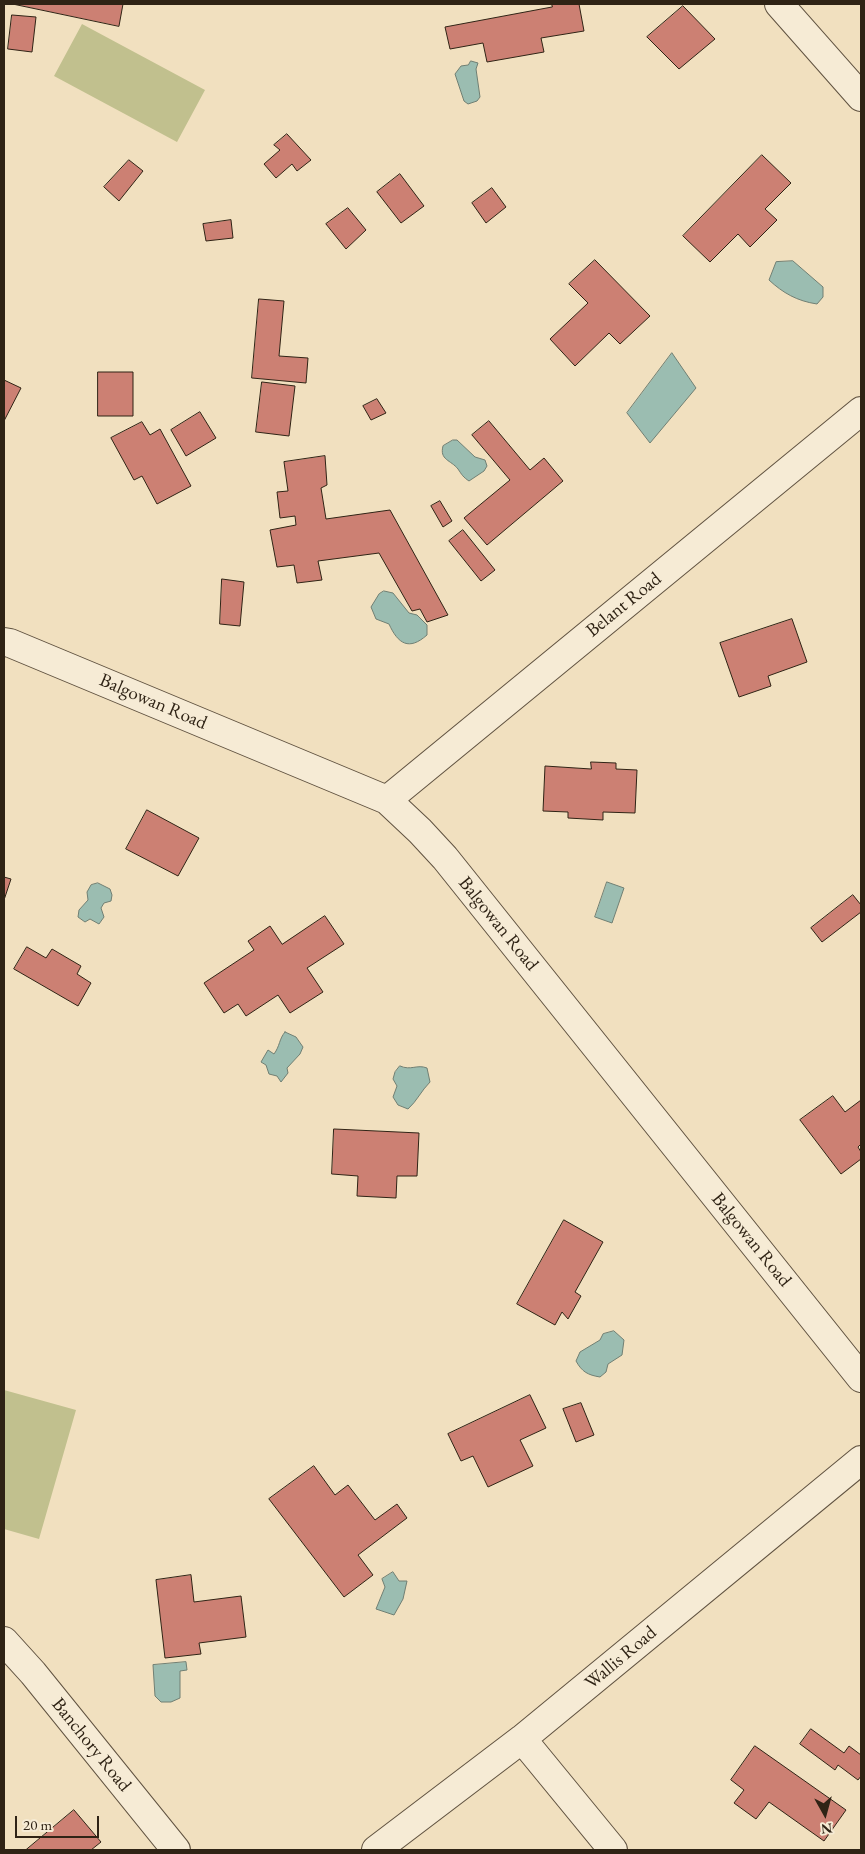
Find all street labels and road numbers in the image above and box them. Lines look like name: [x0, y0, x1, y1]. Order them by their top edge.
street label: Belant Road: [582, 568, 666, 642]
street label: Balgowan Road: [96, 669, 210, 735]
street label: Balgowan Road: [453, 872, 543, 976]
street label: Balgowan Road: [706, 1188, 796, 1292]
street label: Wallis Road: [581, 1621, 661, 1695]
street label: Banchory Road: [46, 1694, 136, 1796]

